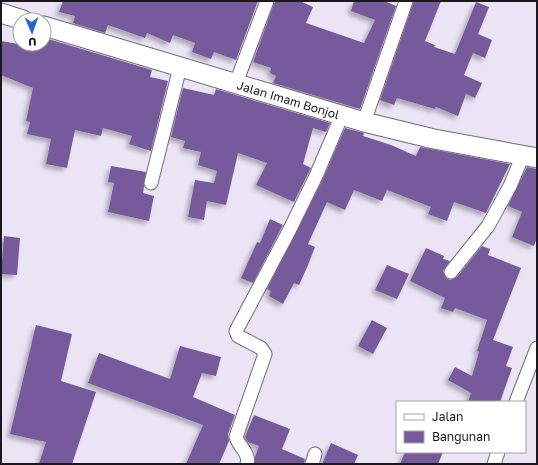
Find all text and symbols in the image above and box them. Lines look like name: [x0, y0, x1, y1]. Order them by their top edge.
north arrow: [12, 12, 52, 52]
text: U: [28, 36, 37, 49]
street label: Jalan Imam Bonjol: [235, 77, 341, 122]
legend: [396, 401, 526, 453]
text: Jalan: [432, 409, 463, 424]
text: Bangunan: [432, 429, 490, 444]

